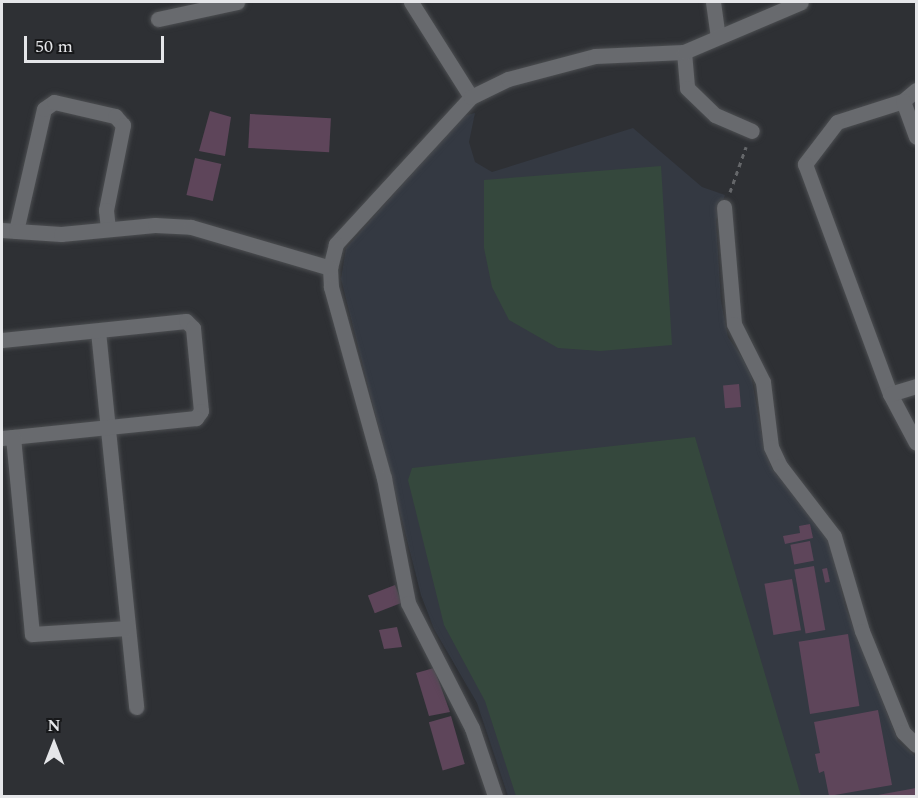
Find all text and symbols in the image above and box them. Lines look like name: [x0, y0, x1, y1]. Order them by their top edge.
scale bar: [27, 24, 166, 62]
text: 50 m: [35, 33, 73, 60]
north arrow: [24, 714, 84, 774]
text: N: [47, 714, 61, 738]

